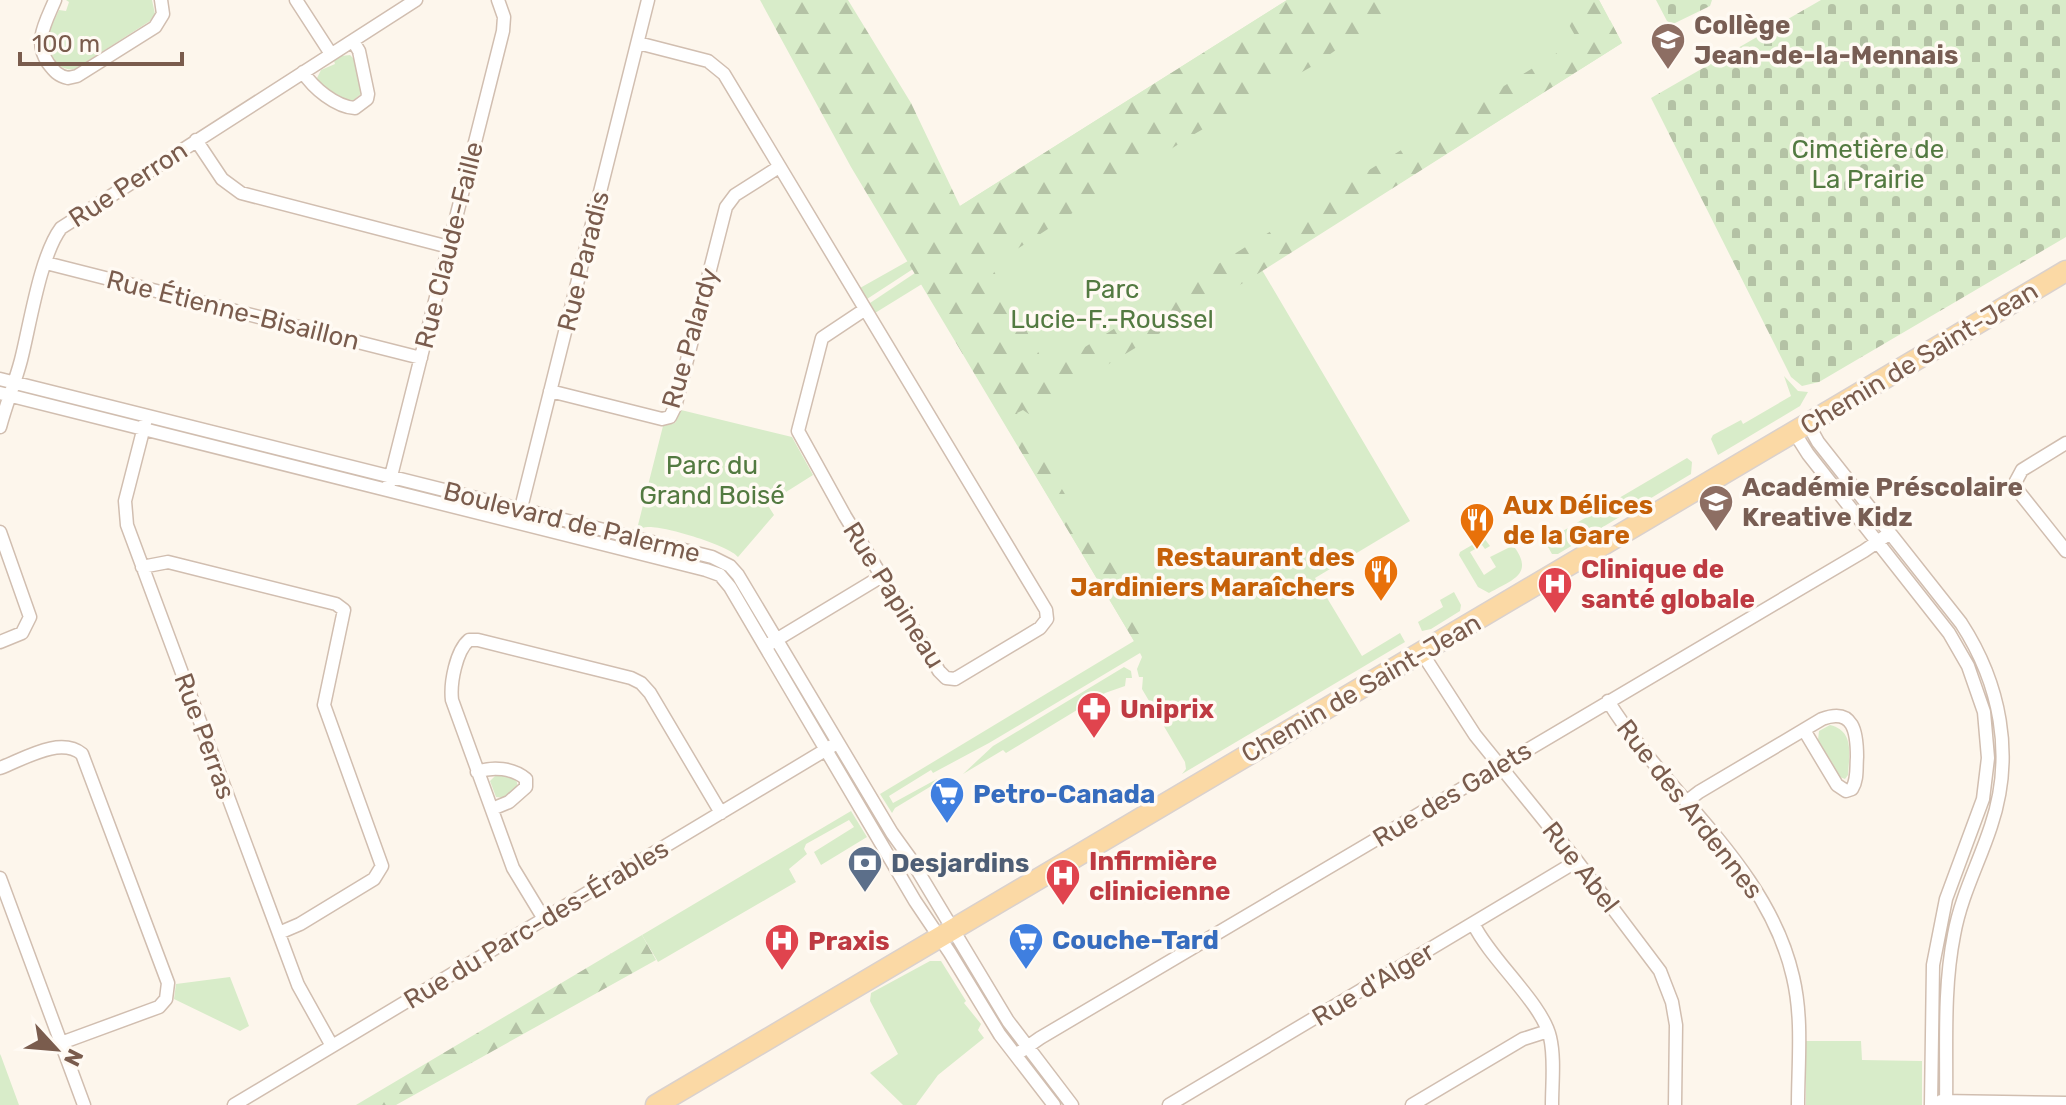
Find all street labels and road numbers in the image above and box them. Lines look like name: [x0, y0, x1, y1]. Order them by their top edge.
street label: Rue Perron: [63, 135, 193, 234]
street label: Rue Claude-Faille: [409, 139, 490, 352]
street label: Rue Paradis: [551, 188, 616, 334]
street label: Rue Étienne-Bisaillon: [103, 264, 363, 357]
street label: Rue Palardy: [656, 264, 725, 412]
street label: Chemin de Saint-Jean: [1795, 275, 2044, 442]
street label: Boulevard de Palerme: [440, 476, 704, 569]
street label: Rue Papineau: [836, 516, 951, 674]
street label: Chemin de Saint-Jean: [1236, 607, 1486, 770]
street label: Rue Perras: [167, 669, 242, 803]
street label: Rue des Ardennes: [1610, 713, 1769, 905]
street label: Rue des Galets: [1367, 735, 1537, 854]
street label: Rue Abel: [1536, 816, 1626, 919]
street label: Rue du Parc-des-Érables: [398, 833, 674, 1016]
street label: Rue d'Alger: [1307, 936, 1440, 1033]

